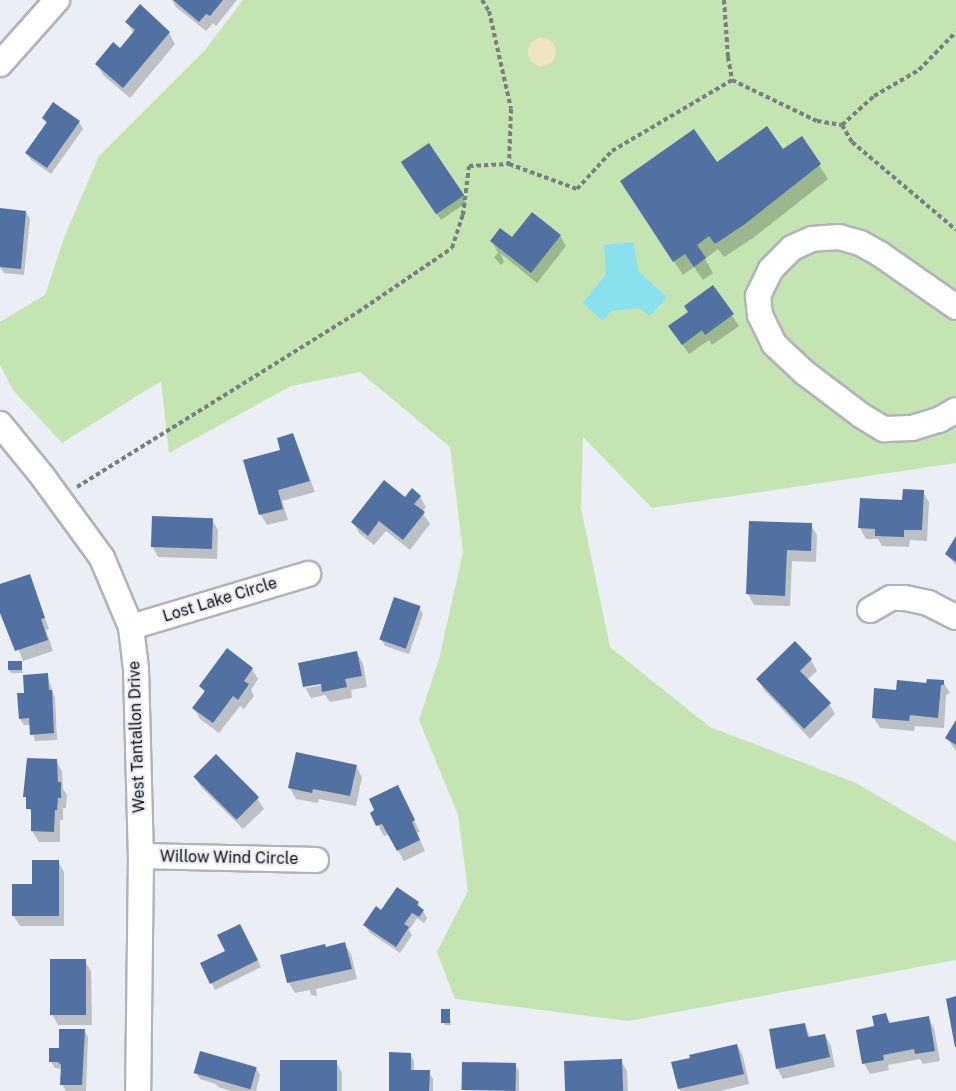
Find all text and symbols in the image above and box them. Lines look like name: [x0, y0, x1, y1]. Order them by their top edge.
street label: Lost Lake Circle: [160, 573, 280, 627]
street label: West Tantallon Drive: [125, 661, 149, 813]
street label: Willow Wind Circle: [159, 847, 299, 869]

